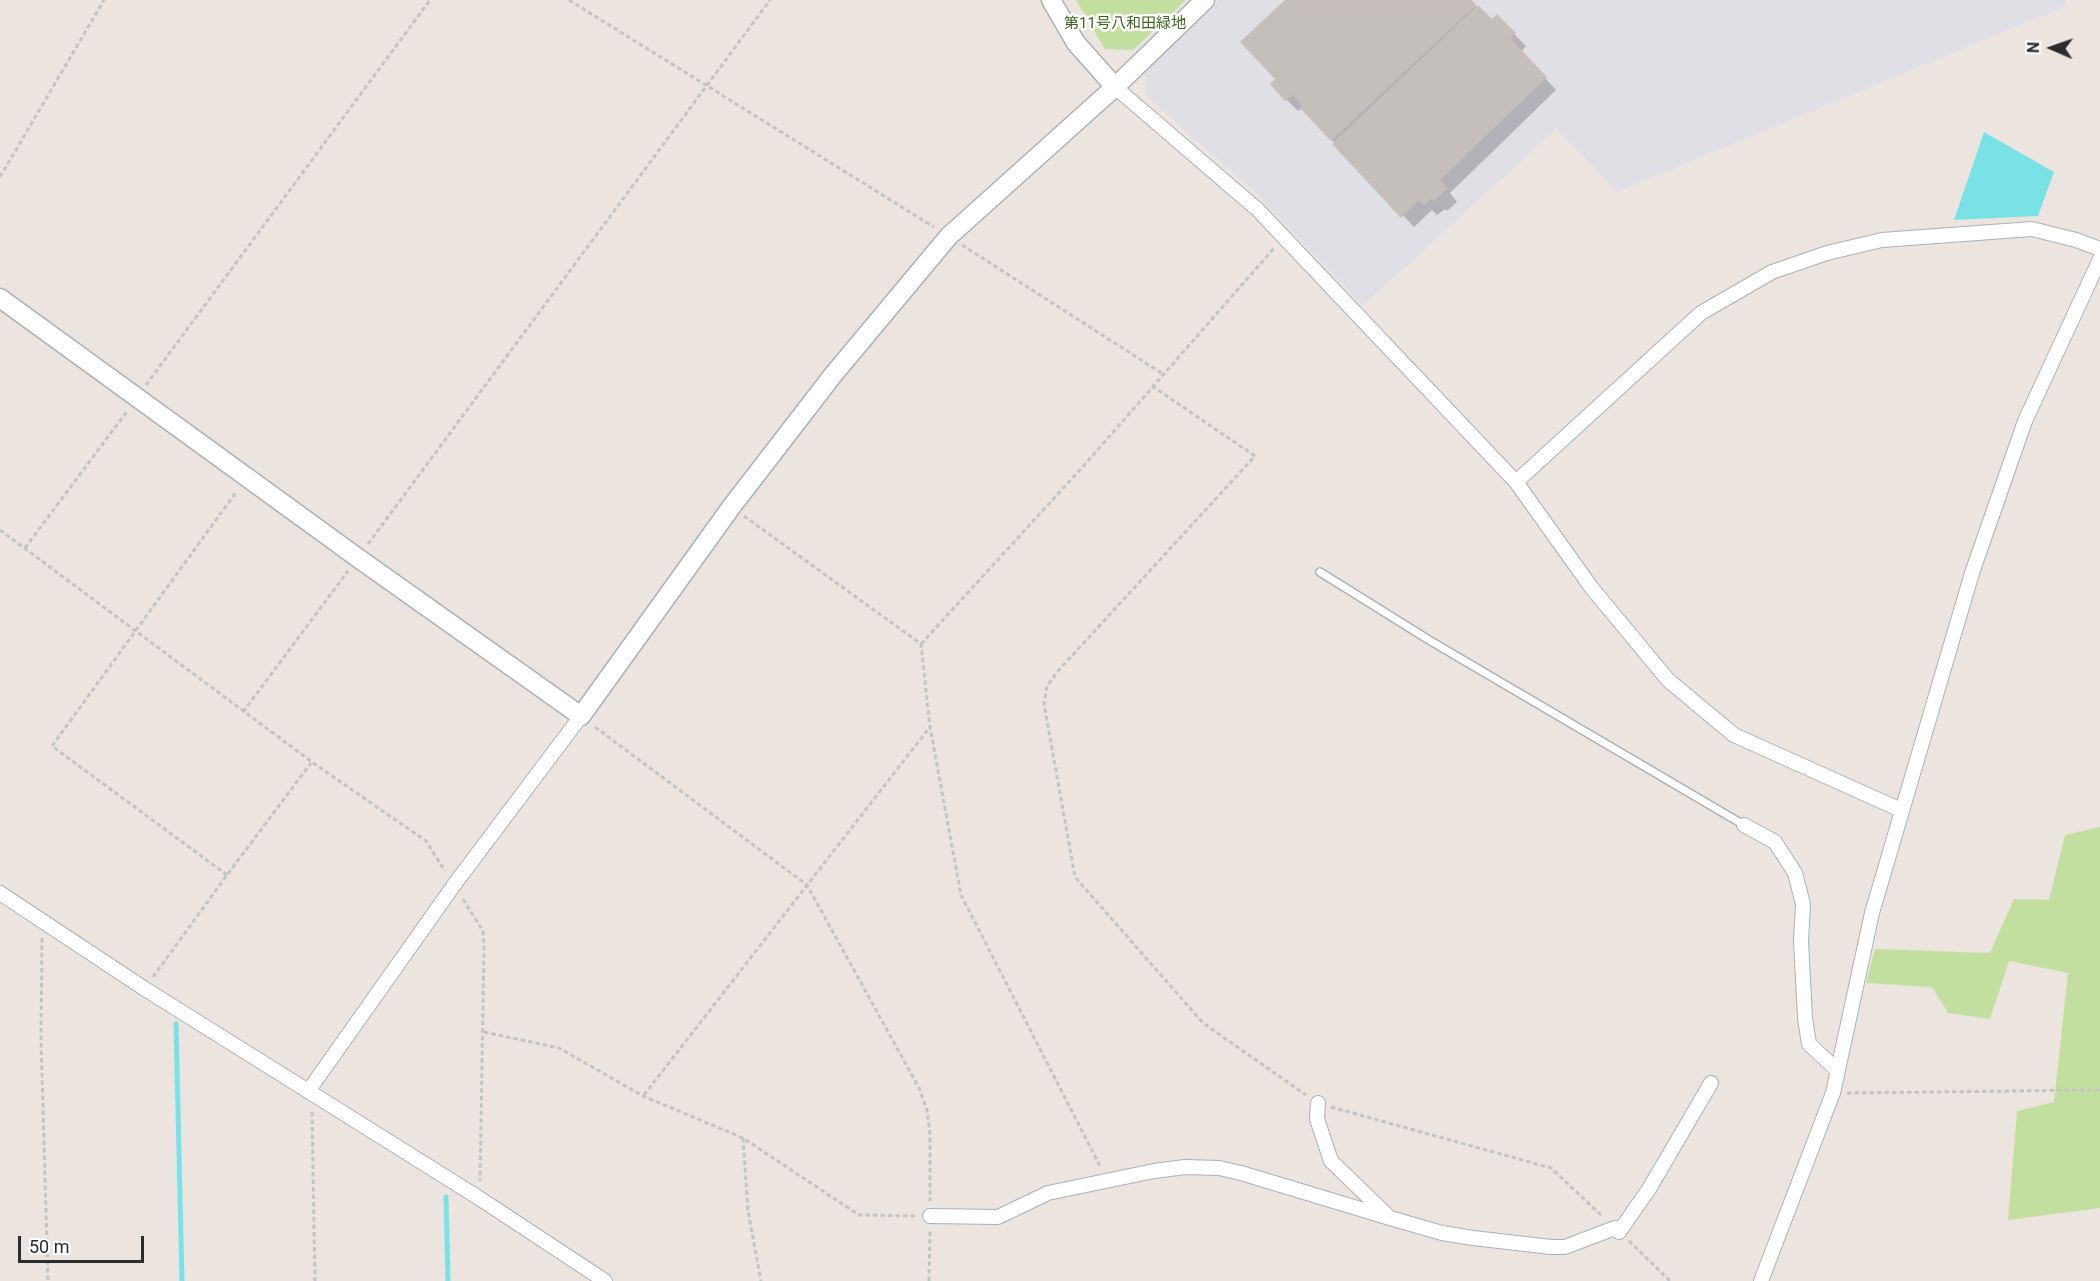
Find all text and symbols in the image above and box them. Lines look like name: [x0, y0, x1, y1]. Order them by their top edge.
park label: 第11号八和田緑地: [1064, 15, 1186, 33]
north arrow: [2022, 18, 2082, 78]
text: N: [2024, 41, 2043, 53]
scale bar: [21, 1224, 147, 1262]
text: 50 m: [29, 1236, 69, 1257]

